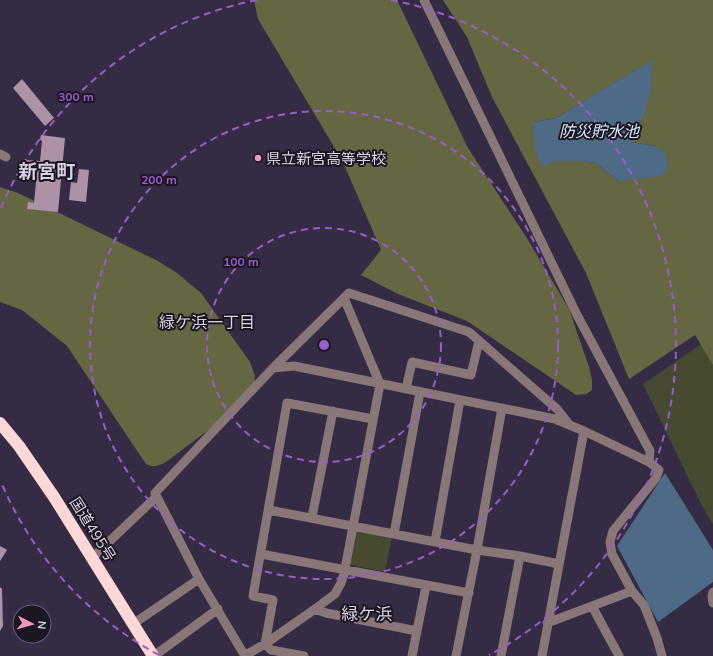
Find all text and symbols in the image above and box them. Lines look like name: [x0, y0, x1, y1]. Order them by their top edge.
text: 300 m: [58, 89, 94, 104]
water label: 防災貯水池: [559, 121, 641, 141]
place label: 県立新宮高等学校: [266, 149, 386, 168]
marker: 県立新宮高等学校: [253, 153, 263, 163]
district label: 新宮町: [18, 159, 76, 183]
text: 200 m: [141, 172, 177, 187]
text: 100 m: [223, 254, 259, 269]
district label: 緑ケ浜一丁目: [159, 312, 255, 332]
centre of rings: [317, 338, 331, 352]
street label: 国道495号: [66, 493, 120, 565]
district label: 緑ケ浜: [342, 603, 393, 624]
north arrow: [12, 604, 52, 644]
text: N: [35, 620, 49, 630]

